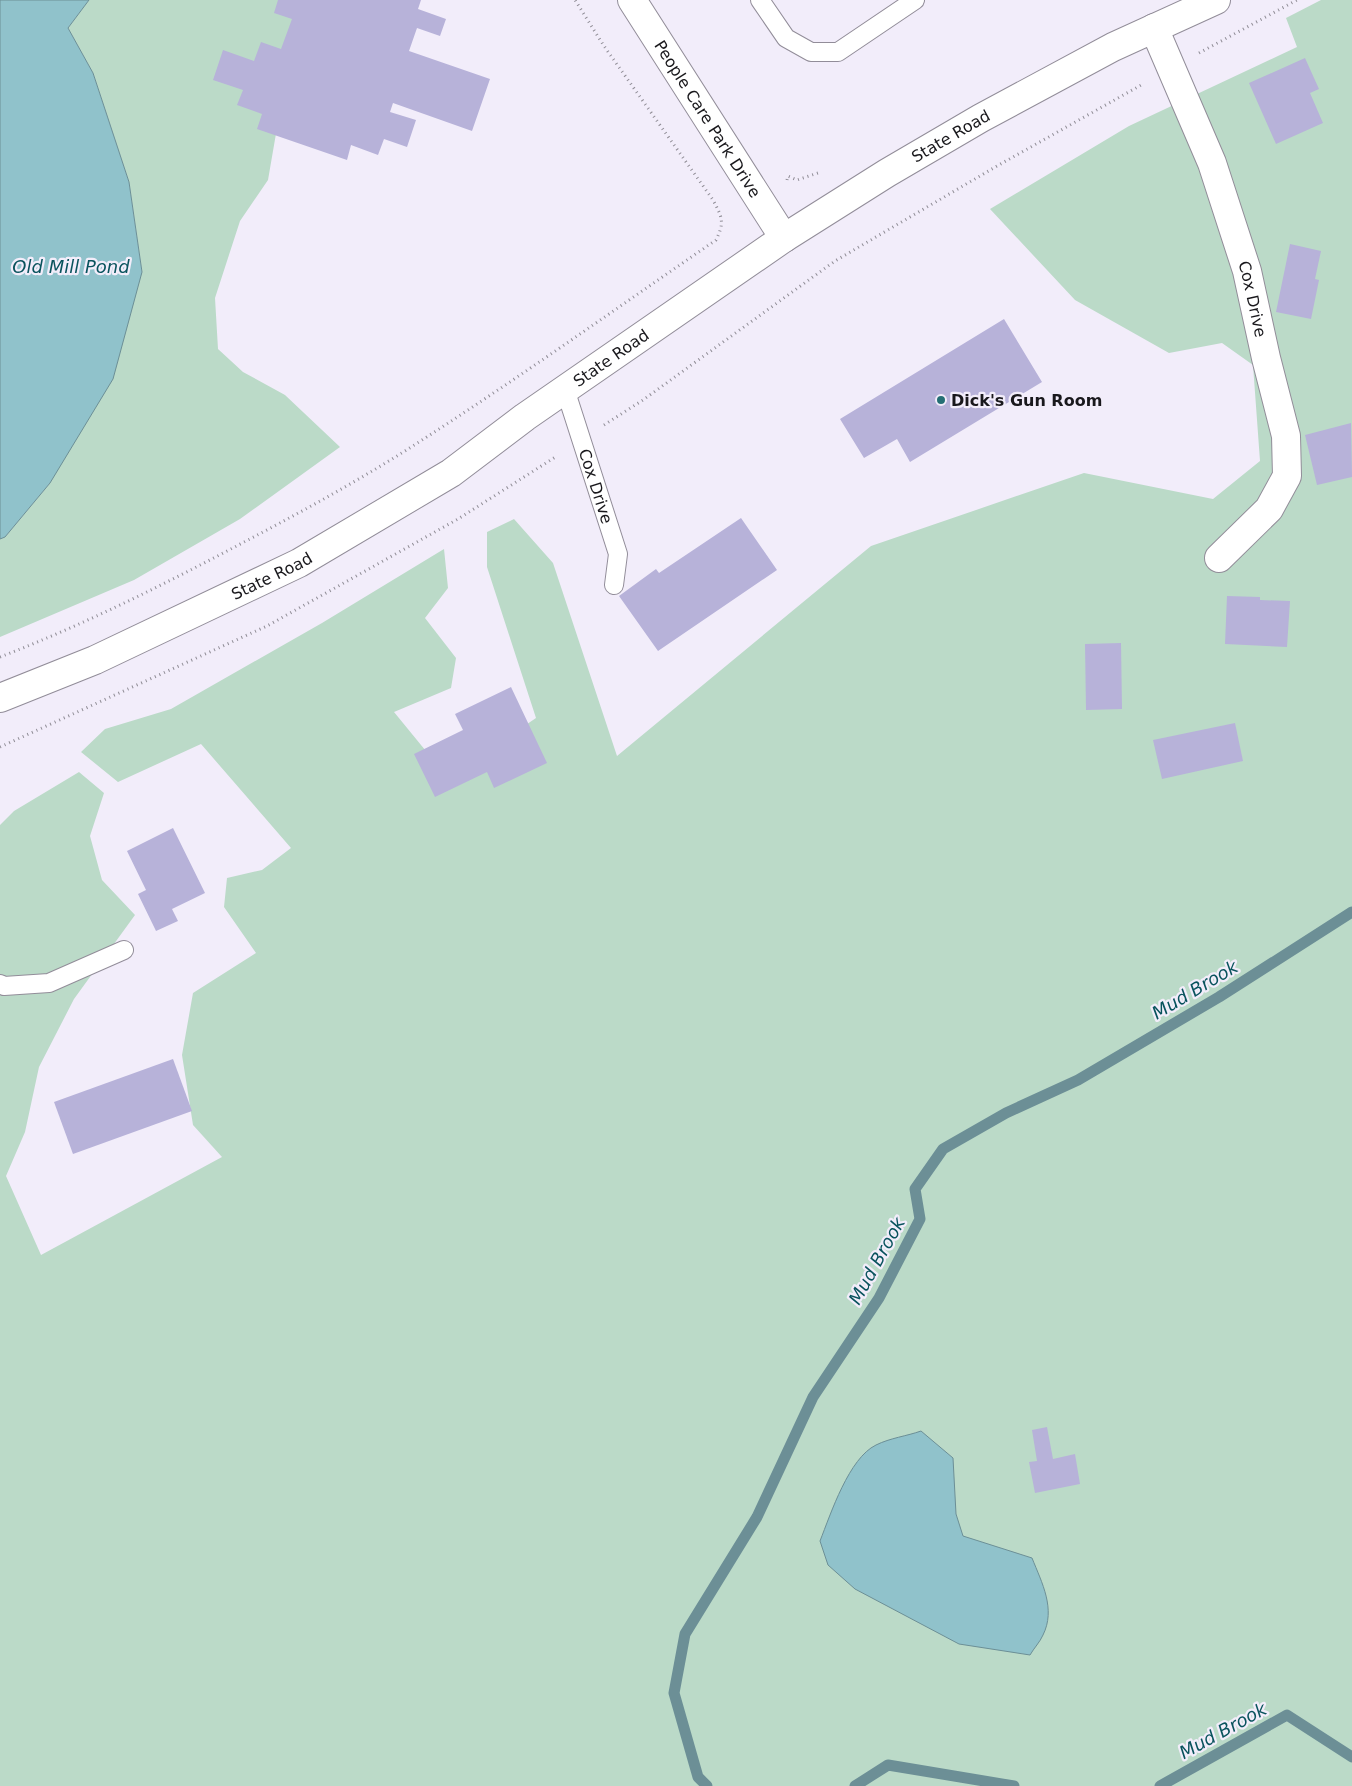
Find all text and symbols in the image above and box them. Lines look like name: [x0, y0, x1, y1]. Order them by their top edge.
street label: People Care Park Drive: [650, 37, 765, 201]
street label: State Road: [908, 106, 993, 167]
water label: Old Mill Pond: [12, 256, 130, 277]
street label: Cox Drive: [1234, 258, 1270, 339]
street label: State Road: [570, 325, 653, 391]
place label: Dick's Gun Room: [951, 391, 1102, 410]
marker: Dick's Gun Room: [935, 394, 947, 406]
street label: Cox Drive: [575, 446, 617, 526]
street label: State Road: [228, 548, 316, 604]
water label: Mud Brook: [1148, 955, 1243, 1023]
water label: Mud Brook: [844, 1212, 910, 1308]
water label: Mud Brook: [1176, 1697, 1271, 1763]

